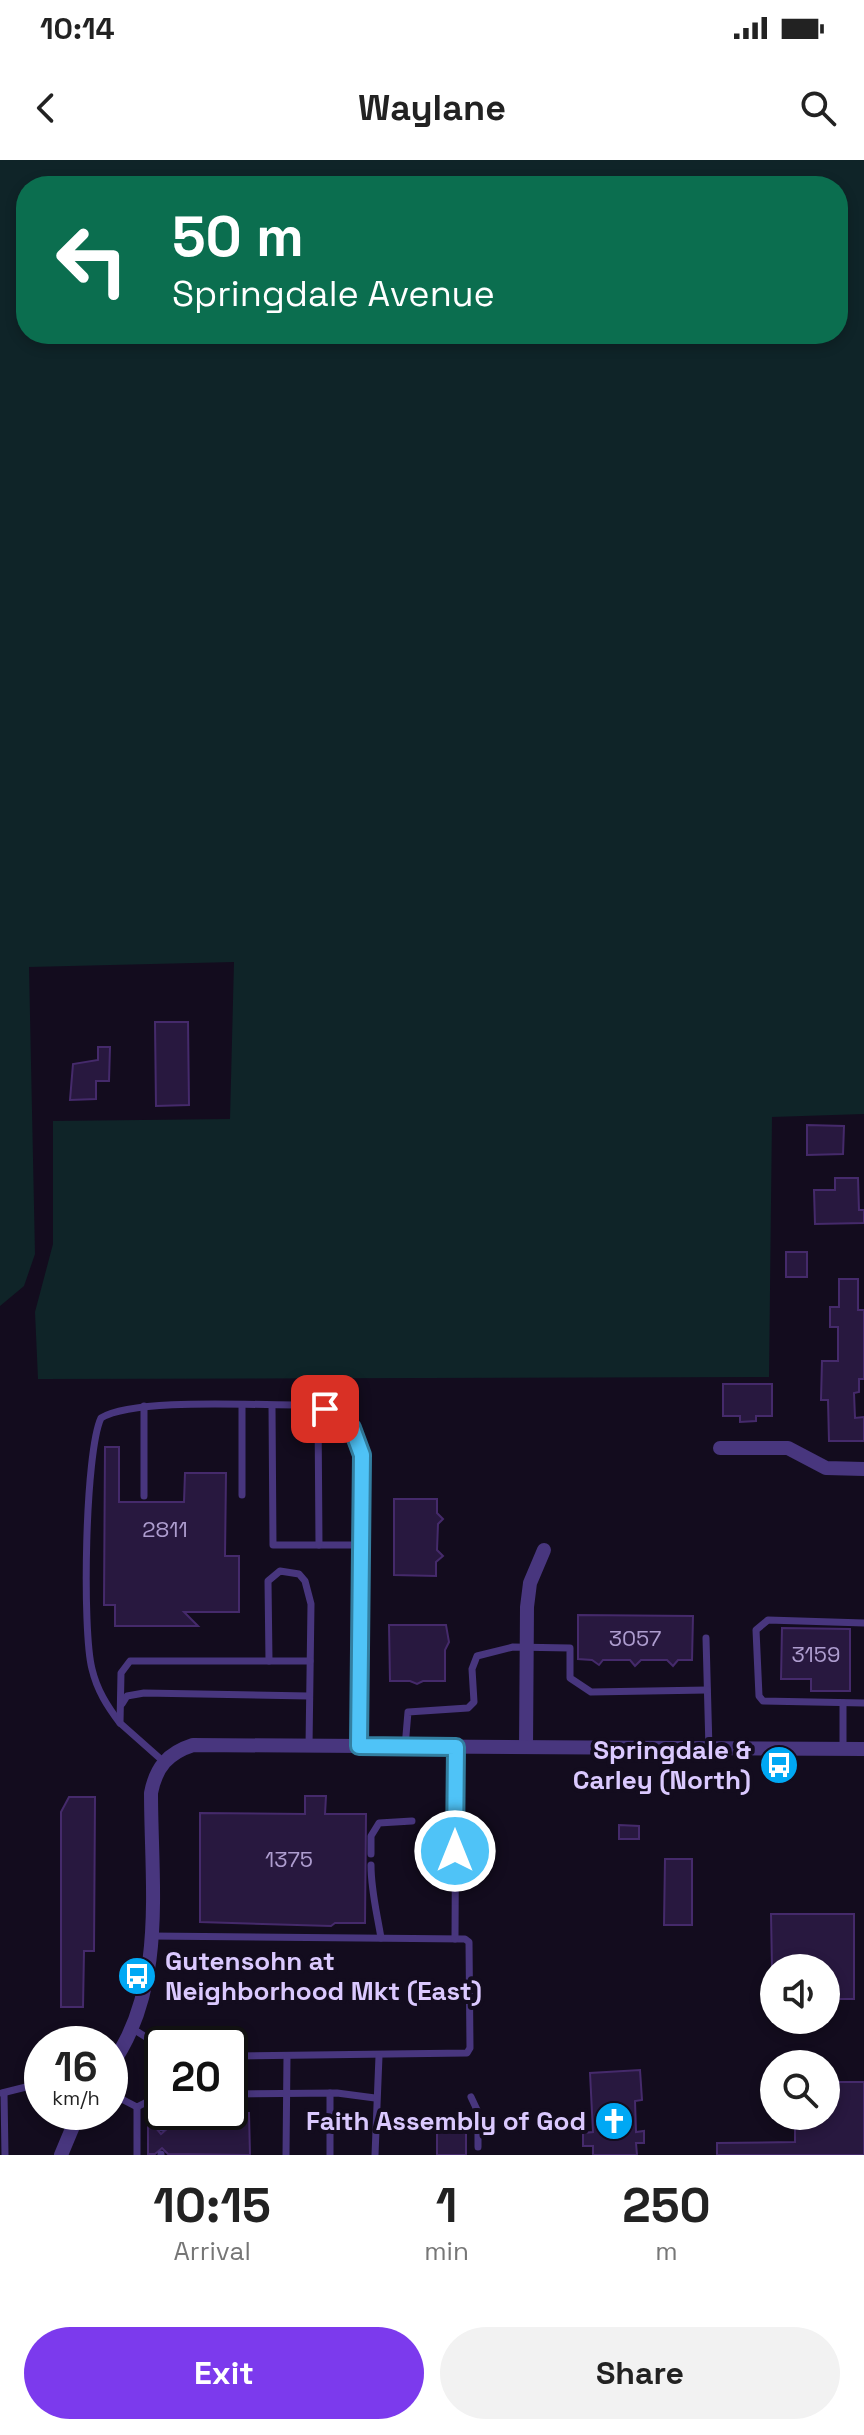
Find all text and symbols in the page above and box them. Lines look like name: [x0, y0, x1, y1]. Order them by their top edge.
text: 10:14: [40, 9, 115, 48]
text: Waylane: [358, 85, 506, 131]
icon: back: [24, 86, 68, 130]
icon: search: [796, 86, 840, 130]
text: 50 m: [172, 201, 304, 272]
icon: left: [40, 208, 144, 312]
text: Springdale Avenue: [172, 271, 495, 317]
pin: [291, 1375, 359, 1443]
icon: arrive: [303, 1387, 347, 1431]
house number: 2811: [142, 1515, 188, 1543]
house number: 3057: [609, 1624, 661, 1652]
house number: 3159: [792, 1640, 840, 1668]
place label: Springdale & Carley (North): [573, 1733, 751, 1797]
bus stop icon: Springdale & Carley (North): [758, 1744, 800, 1786]
position arrow: [413, 1809, 497, 1893]
house number: 1375: [265, 1845, 313, 1873]
place label: Gutensohn at Neighborhood Mkt (East): [165, 1944, 482, 2008]
map controls: [760, 1954, 840, 2130]
button: sound: [760, 1954, 840, 2034]
bus stop icon: Gutensohn at Neighborhood Mkt (East): [116, 1955, 158, 1997]
speed limit sign: 20: [144, 2026, 248, 2130]
text: 16: [55, 2042, 97, 2093]
button: search: [760, 2050, 840, 2130]
text: km/h: [52, 2085, 100, 2111]
church icon: Faith Assembly of God: [593, 2100, 635, 2142]
place label: Faith Assembly of God: [306, 2104, 586, 2138]
text: 10:15: [153, 2175, 271, 2236]
text: 1: [436, 2175, 457, 2236]
text: 250: [622, 2175, 711, 2236]
text: Arrival: [173, 2234, 251, 2268]
text: min: [424, 2234, 469, 2268]
text: m: [655, 2234, 678, 2268]
button: Exit: [24, 2327, 424, 2419]
button: Share: [440, 2327, 840, 2419]

